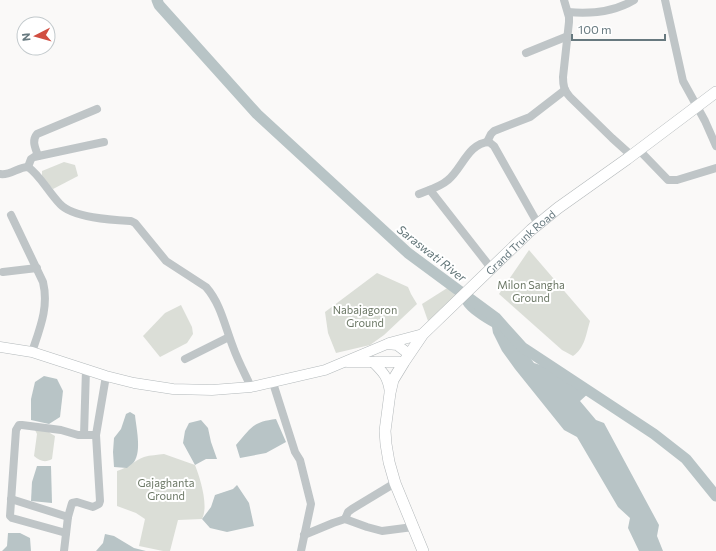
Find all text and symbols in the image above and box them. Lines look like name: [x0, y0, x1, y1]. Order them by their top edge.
north arrow: [16, 16, 56, 56]
scale bar: [572, 16, 665, 42]
text: 100 m: [578, 22, 612, 36]
text: N: [19, 32, 32, 42]
street label: Grand Trunk Road: [483, 207, 557, 277]
water label: Saraswati River: [395, 222, 470, 285]
park label: Milon Sangha Ground: [497, 278, 565, 304]
park label: Nabajagoron Ground: [333, 303, 397, 329]
park label: Gajaghanta Ground: [138, 476, 194, 502]

